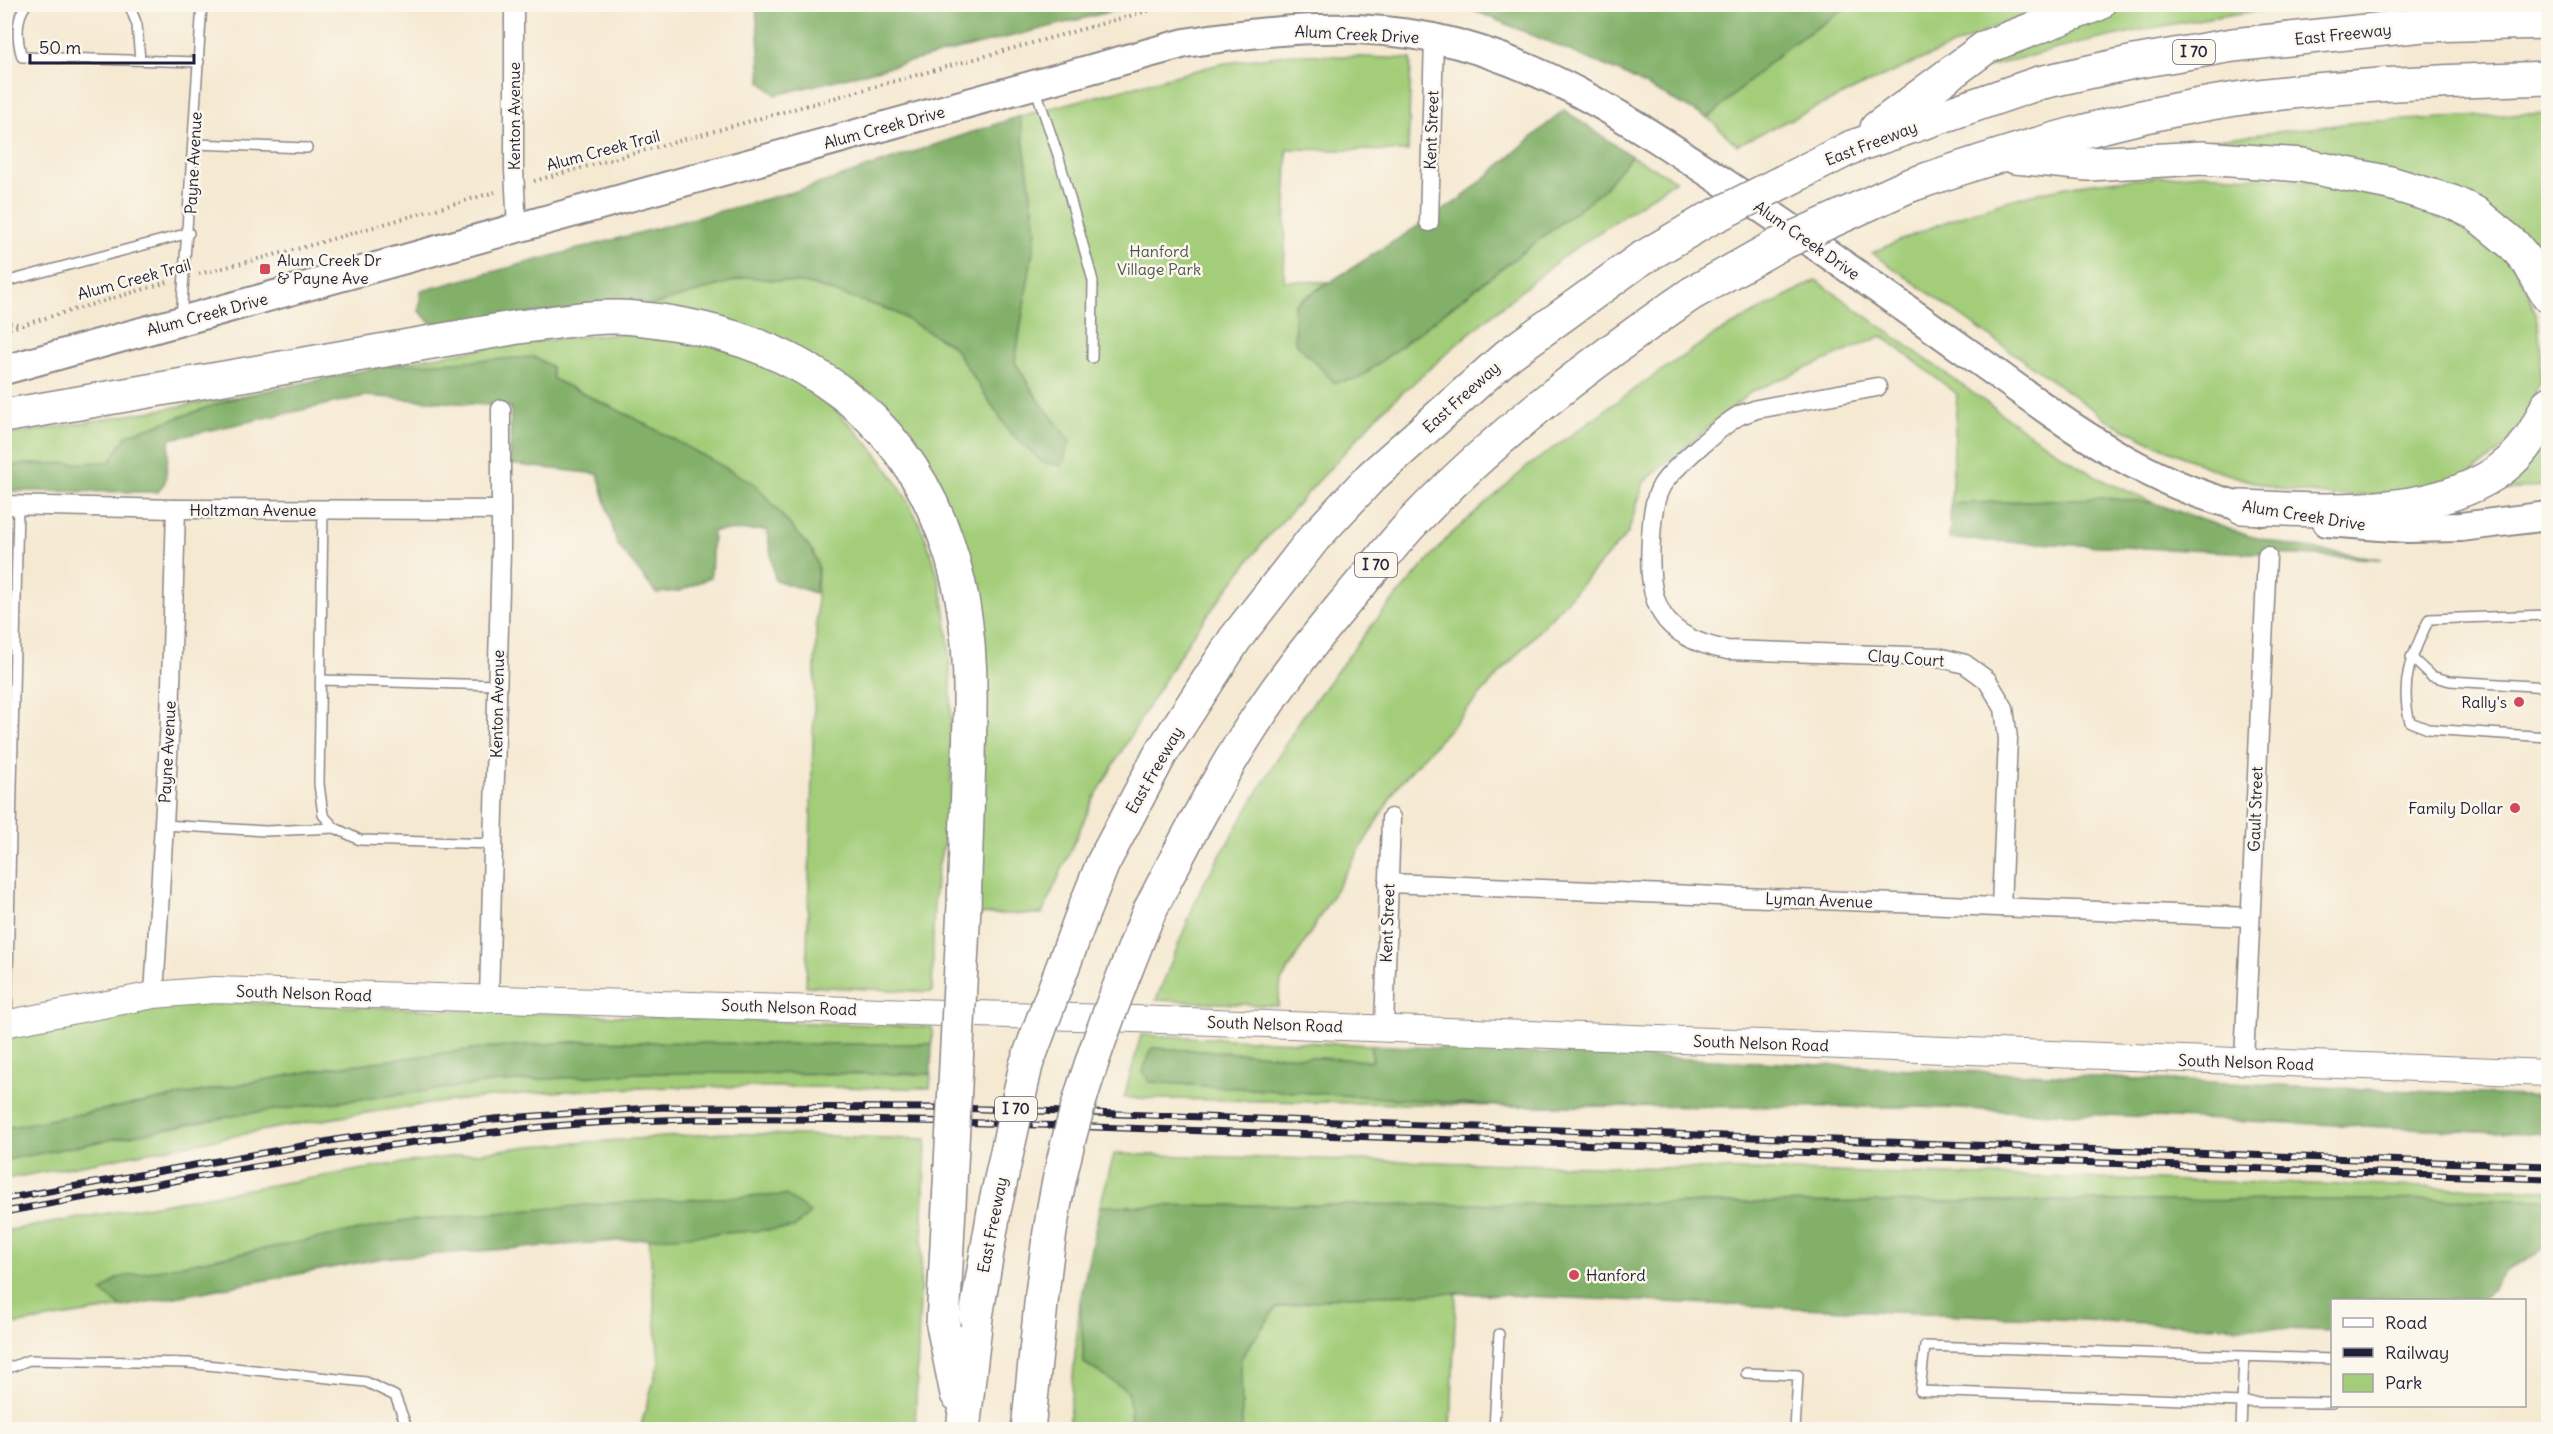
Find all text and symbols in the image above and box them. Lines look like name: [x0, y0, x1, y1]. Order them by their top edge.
street label: East Freeway: [2294, 19, 2392, 49]
street label: Alum Creek Drive: [1294, 21, 1420, 47]
scale bar: [30, 27, 194, 65]
text: 50 m: [39, 36, 81, 59]
road number: I 70: [2173, 40, 2215, 64]
street label: Kenton Avenue: [504, 62, 524, 170]
street label: Kent Street: [1420, 90, 1442, 170]
street label: Alum Creek Drive: [821, 101, 947, 153]
street label: Payne Avenue: [180, 111, 206, 215]
street label: East Freeway: [1822, 116, 1920, 170]
street label: Alum Creek Trail: [544, 125, 662, 175]
street label: Alum Creek Drive: [1750, 196, 1864, 284]
park label: Hanford Village Park: [1117, 241, 1201, 279]
place label: Alum Creek Dr & Payne Ave: [277, 250, 382, 288]
street label: Alum Creek Trail: [75, 254, 193, 304]
marker: Alum Creek Dr & Payne Ave: [258, 262, 272, 276]
street label: Alum Creek Drive: [144, 288, 270, 340]
street label: East Freeway: [1418, 357, 1504, 437]
street label: Alum Creek Drive: [2241, 495, 2367, 535]
street label: Holtzman Avenue: [190, 500, 316, 520]
road number: I 70: [1355, 553, 1397, 577]
street label: Clay Court: [1867, 645, 1946, 671]
street label: Kenton Avenue: [486, 650, 508, 758]
place label: Rally's: [2461, 692, 2507, 712]
marker: Rally's: [2512, 695, 2526, 709]
street label: Payne Avenue: [154, 700, 180, 804]
street label: East Freeway: [1121, 723, 1187, 817]
street label: Gault Street: [2244, 765, 2267, 852]
place label: Family Dollar: [2408, 798, 2503, 818]
marker: Family Dollar: [2508, 801, 2522, 815]
street label: Kent Street: [1376, 883, 1398, 963]
street label: Lyman Avenue: [1765, 888, 1873, 912]
street label: South Nelson Road: [236, 981, 372, 1005]
street label: South Nelson Road: [721, 995, 857, 1019]
street label: South Nelson Road: [1207, 1012, 1343, 1036]
street label: South Nelson Road: [1693, 1031, 1829, 1055]
street label: South Nelson Road: [2178, 1050, 2314, 1074]
road number: I 70: [995, 1097, 1037, 1121]
street label: East Freeway: [973, 1175, 1011, 1275]
place label: Hanford: [1586, 1265, 1646, 1285]
marker: Hanford: [1567, 1268, 1581, 1282]
legend: [2331, 1299, 2526, 1407]
text: Road: [2385, 1311, 2428, 1334]
text: Railway: [2385, 1341, 2449, 1364]
text: Park: [2385, 1371, 2422, 1394]

